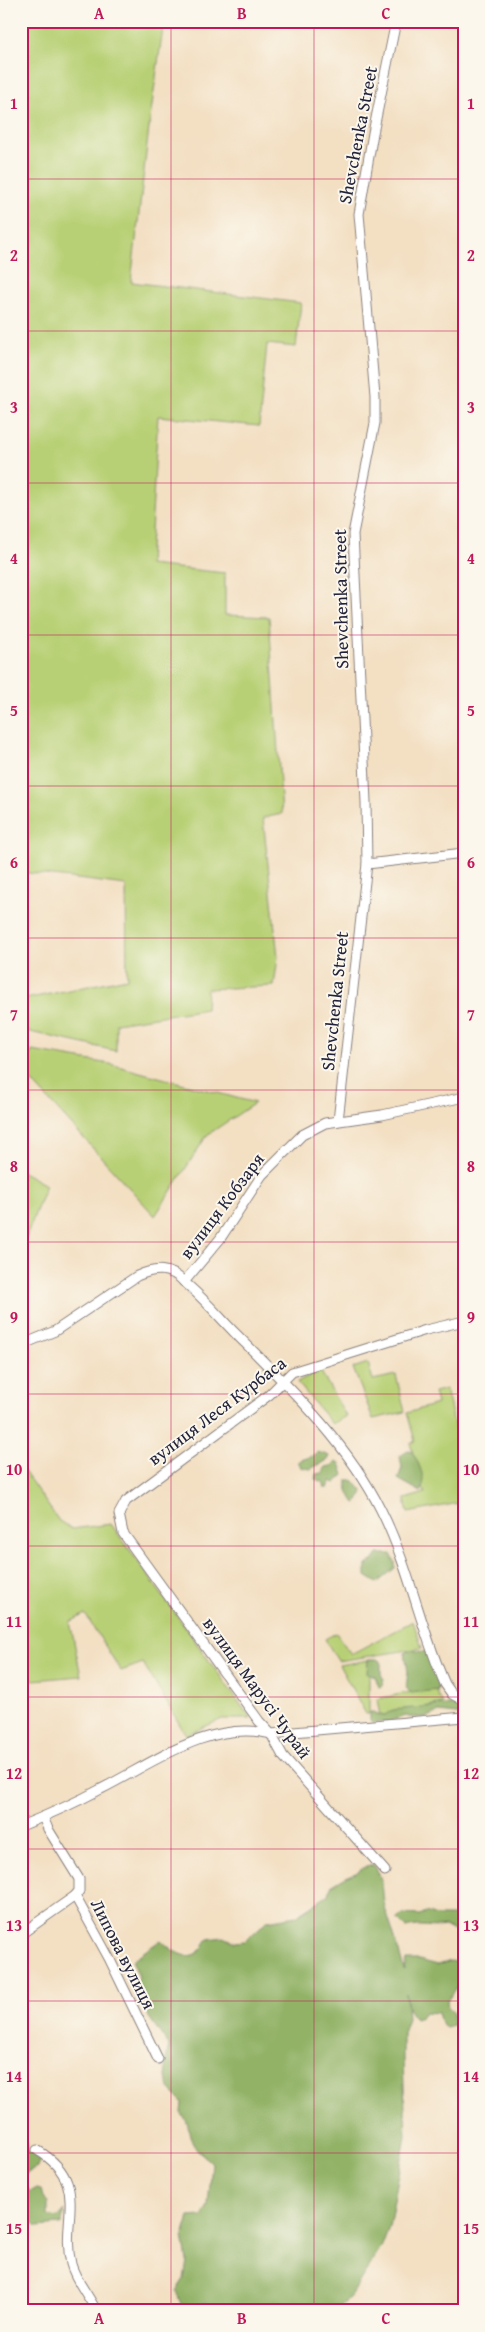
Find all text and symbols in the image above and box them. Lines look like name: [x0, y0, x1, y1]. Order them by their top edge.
text: A: [94, 1, 105, 25]
text: B: [237, 1, 247, 25]
text: C: [381, 1, 391, 25]
street label: Shevchenka Street: [331, 63, 384, 206]
text: 1: [10, 91, 18, 115]
text: 1: [467, 91, 475, 115]
text: 2: [10, 243, 18, 267]
text: 2: [467, 243, 475, 267]
text: 3: [10, 395, 18, 419]
text: 3: [467, 395, 475, 419]
street label: Shevchenka Street: [326, 528, 355, 669]
text: 4: [10, 546, 18, 570]
text: 4: [467, 546, 475, 570]
text: 5: [10, 698, 18, 722]
text: 5: [467, 698, 475, 722]
text: 6: [10, 850, 18, 874]
text: 6: [467, 850, 475, 874]
street label: Shevchenka Street: [314, 929, 355, 1072]
text: 7: [10, 1002, 18, 1026]
text: 7: [467, 1002, 475, 1026]
street label: вулиця Кобзаря: [173, 1147, 270, 1264]
text: 8: [10, 1154, 18, 1178]
text: 8: [467, 1154, 475, 1178]
text: 9: [10, 1305, 18, 1329]
text: 9: [467, 1305, 475, 1329]
street label: вулиця Леся Курбаса: [142, 1349, 292, 1472]
text: 10: [6, 1457, 22, 1481]
text: 10: [463, 1457, 479, 1481]
text: 11: [6, 1609, 22, 1633]
text: 11: [463, 1609, 479, 1633]
street label: вулиця Марусі Чурай: [197, 1611, 318, 1764]
text: 12: [6, 1761, 22, 1785]
text: 12: [463, 1761, 479, 1785]
street label: Липова вулиця: [84, 1894, 163, 2014]
text: 13: [6, 1913, 22, 1937]
text: 13: [463, 1913, 479, 1937]
text: 14: [6, 2064, 22, 2088]
text: 14: [463, 2064, 479, 2088]
text: 15: [6, 2216, 22, 2240]
text: 15: [463, 2216, 479, 2240]
text: A: [94, 2306, 105, 2330]
text: B: [237, 2306, 247, 2330]
text: C: [381, 2306, 391, 2330]

